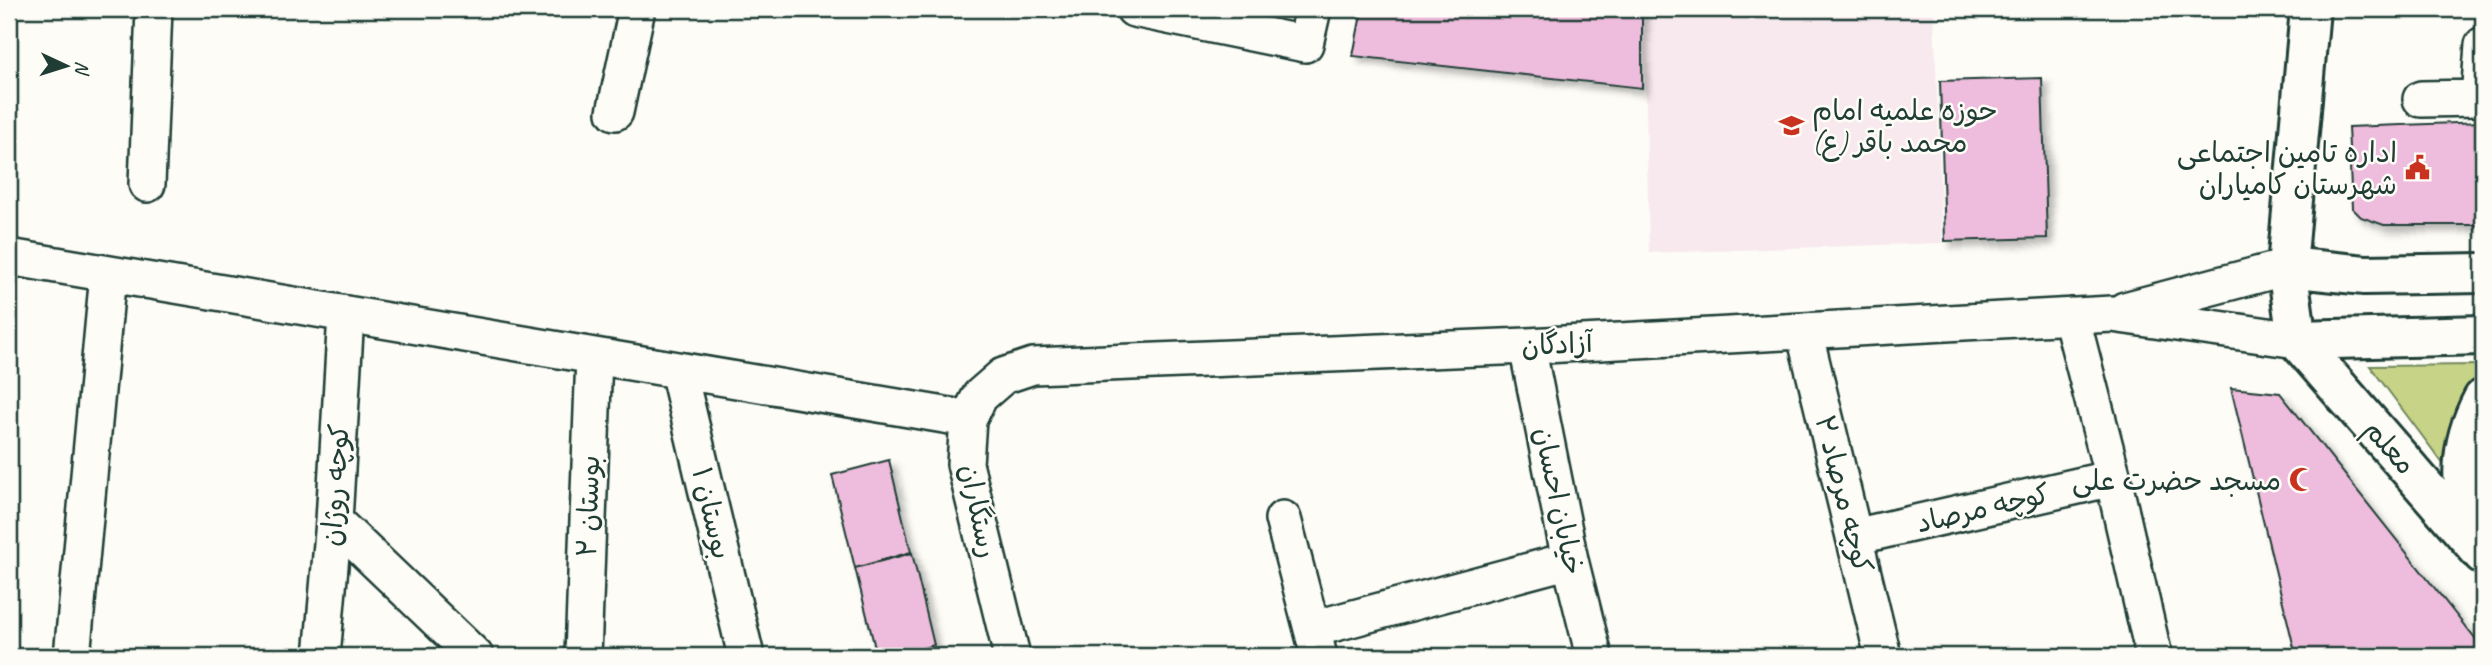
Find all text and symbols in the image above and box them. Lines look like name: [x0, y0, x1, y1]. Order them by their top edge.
north arrow: [32, 32, 102, 102]
text: N: [69, 60, 94, 77]
place label: حوزه علمیه امام محمد باقر (ع): [1812, 93, 1998, 162]
school or university icon: حوزه علمیه امام محمد باقر (ع): [1778, 112, 1806, 140]
place label: اداره تامین اجتماعی شهرستان کامیاران: [2177, 135, 2397, 202]
public building icon: اداره تامین اجتماعی شهرستان کامیاران: [2403, 154, 2431, 182]
street label: آزادگان: [1520, 325, 1595, 363]
street label: کوچه مرصاد ۲: [1808, 411, 1880, 577]
street label: معلم: [2354, 412, 2423, 484]
street label: کوچه روژان: [313, 423, 357, 547]
street label: خیابان احسان: [1526, 424, 1592, 578]
street label: بوستان ۲: [569, 454, 607, 558]
street label: رستگاران: [952, 461, 1006, 561]
place label: مسجد حضرت علی: [2072, 463, 2281, 498]
street label: بوستان ۱: [684, 464, 740, 562]
mosque icon: مسجد حضرت علی: [2287, 466, 2315, 494]
street label: کوچه مرصاد: [1913, 476, 2053, 540]

